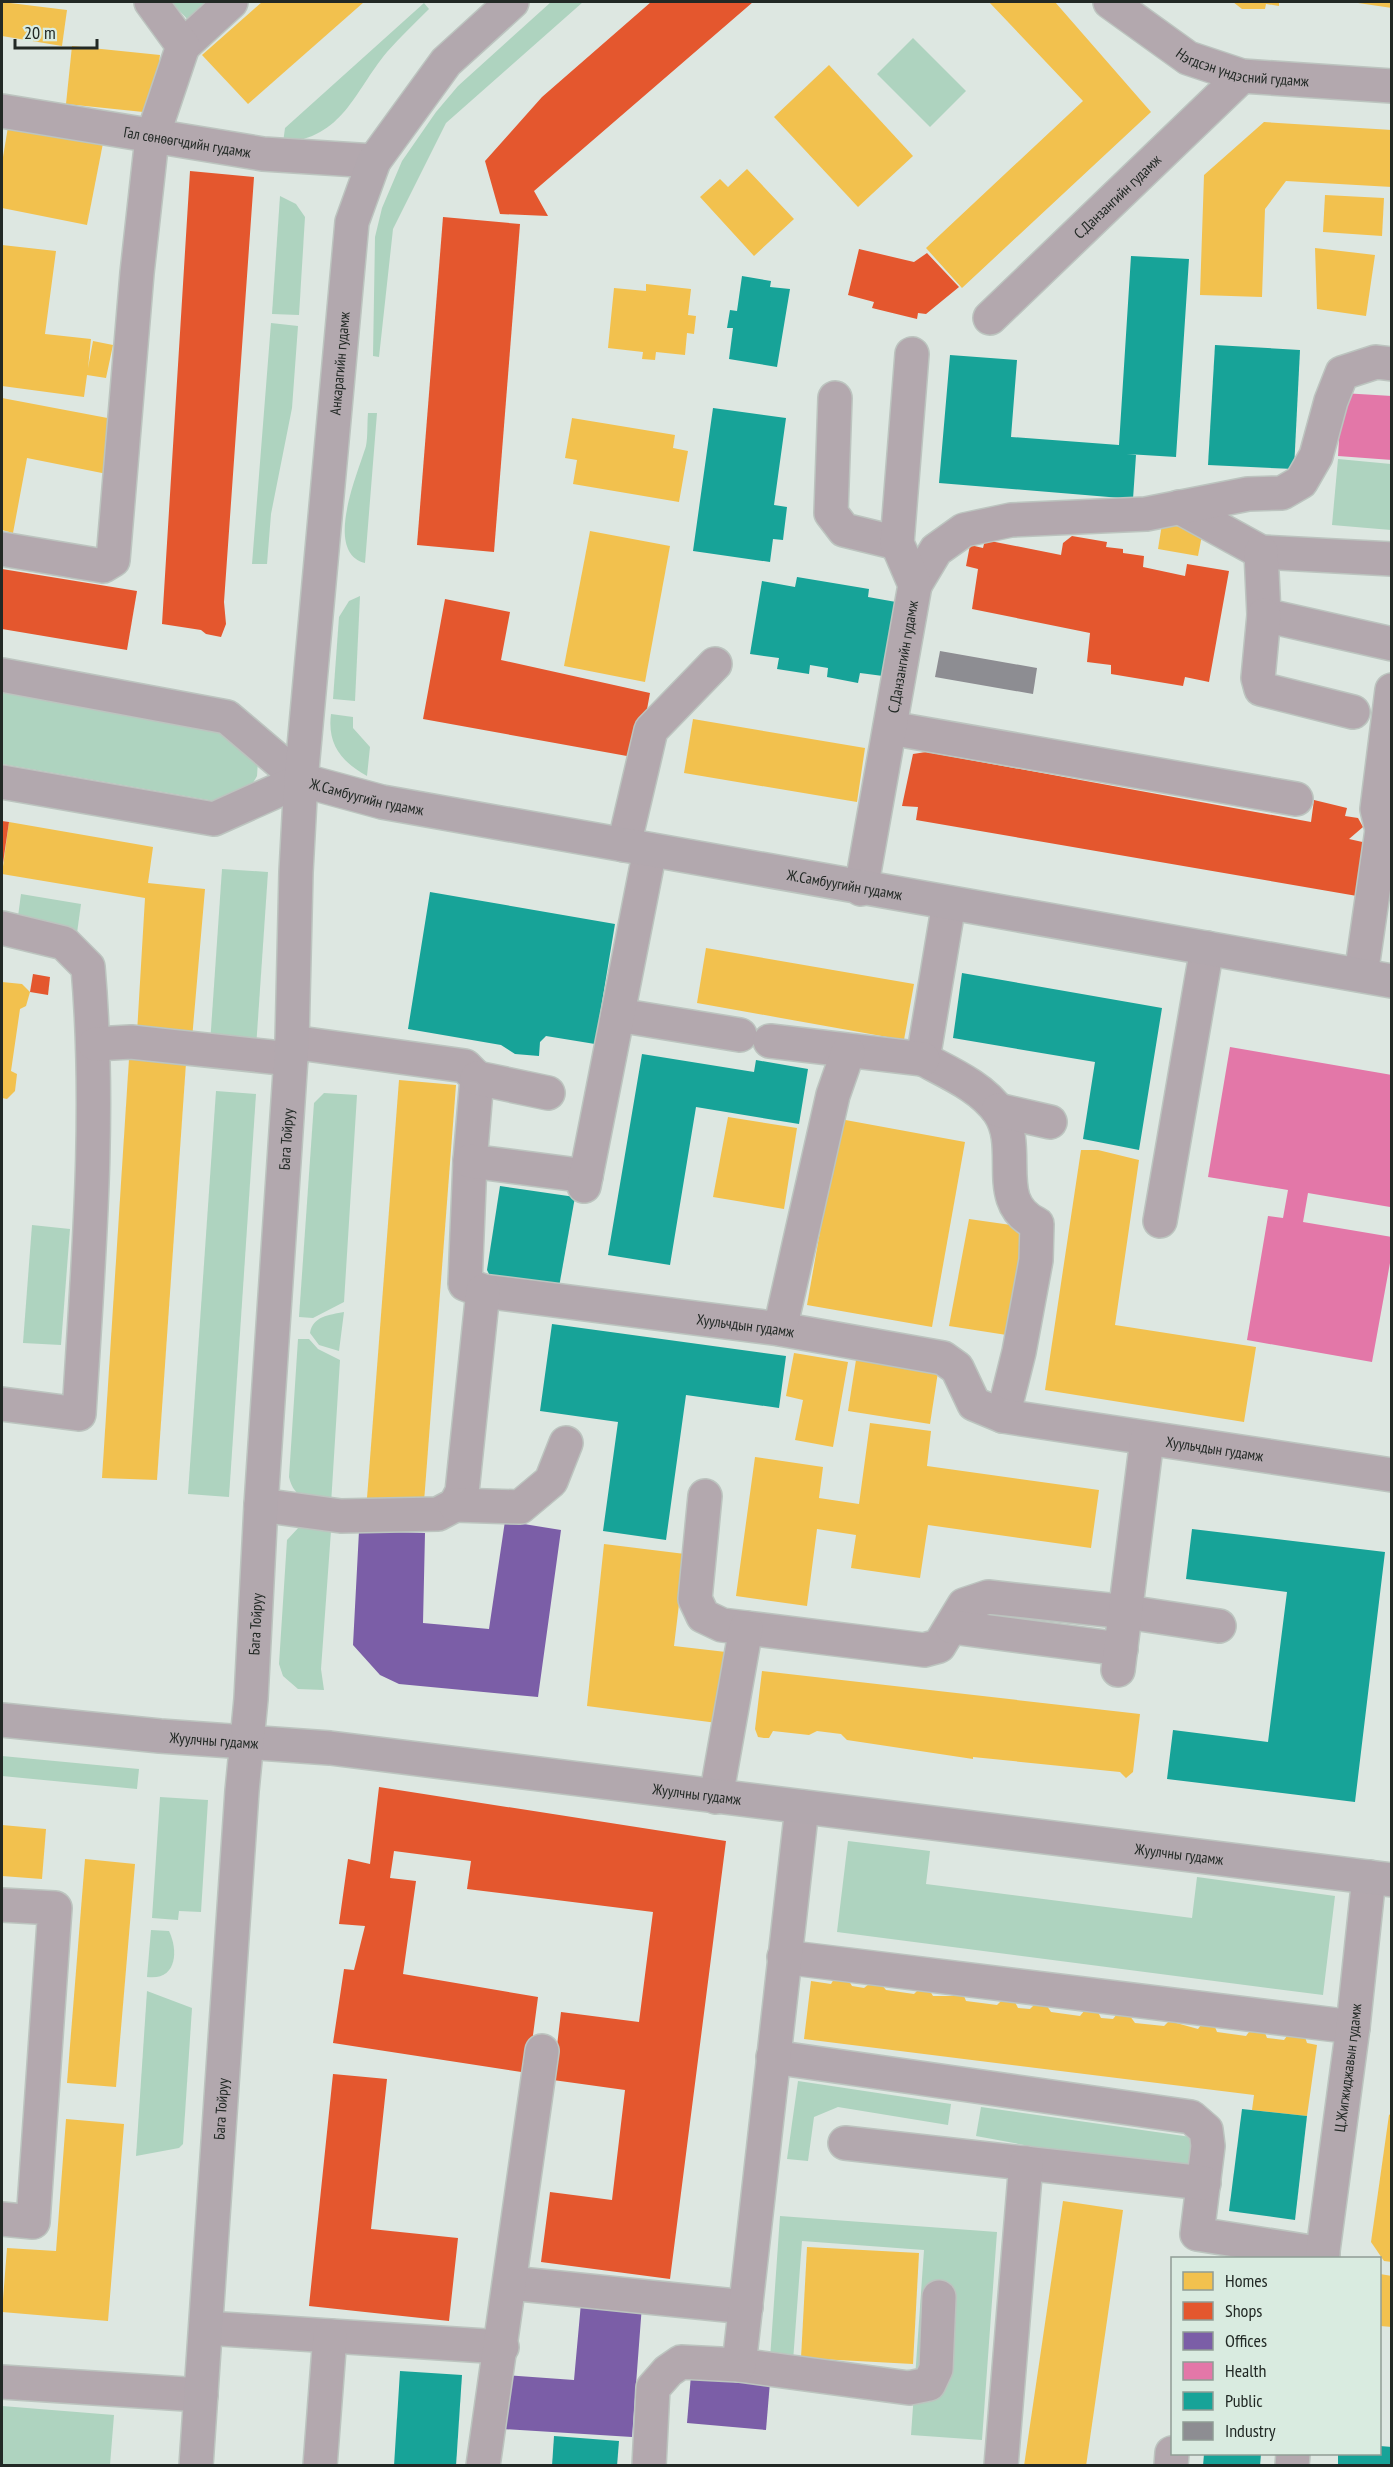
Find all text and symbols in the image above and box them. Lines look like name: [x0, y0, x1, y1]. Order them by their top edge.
scale bar: [15, 12, 98, 50]
text: 20 m: [24, 21, 56, 44]
street label: Нэгдсэн үндэсний гудамж: [1173, 43, 1311, 90]
street label: Гал сөнөөгчдийн гудамж: [122, 122, 253, 162]
street label: С.Данзангийн гудамж: [1069, 149, 1165, 242]
street label: Анкарагийн гудамж: [325, 310, 353, 416]
street label: С.Данзангийн гудамж: [883, 598, 922, 714]
street label: Ж.Самбуугийн гудамж: [307, 773, 426, 819]
street label: Ж.Самбуугийн гудамж: [785, 864, 905, 904]
street label: Бага Тойруу: [274, 1107, 297, 1171]
street label: Хуульчдын гудамж: [696, 1309, 797, 1341]
street label: Хуульчдын гудамж: [1165, 1431, 1266, 1465]
street label: Бага Тойруу: [244, 1592, 266, 1656]
street label: Жуулчны гудамж: [168, 1727, 260, 1752]
street label: Жуулчны гудамж: [651, 1779, 743, 1809]
street label: Жуулчны гудамж: [1133, 1839, 1226, 1869]
street label: Ц.Жигжиджавын гудамж: [1330, 2002, 1365, 2133]
street label: Бага Тойруу: [209, 2077, 232, 2140]
legend: [1171, 2257, 1381, 2455]
text: Homes: [1225, 2269, 1268, 2292]
text: Shops: [1225, 2299, 1262, 2322]
text: Offices: [1225, 2329, 1267, 2352]
text: Health: [1225, 2359, 1266, 2382]
text: Public: [1225, 2389, 1263, 2412]
text: Industry: [1225, 2419, 1276, 2442]

